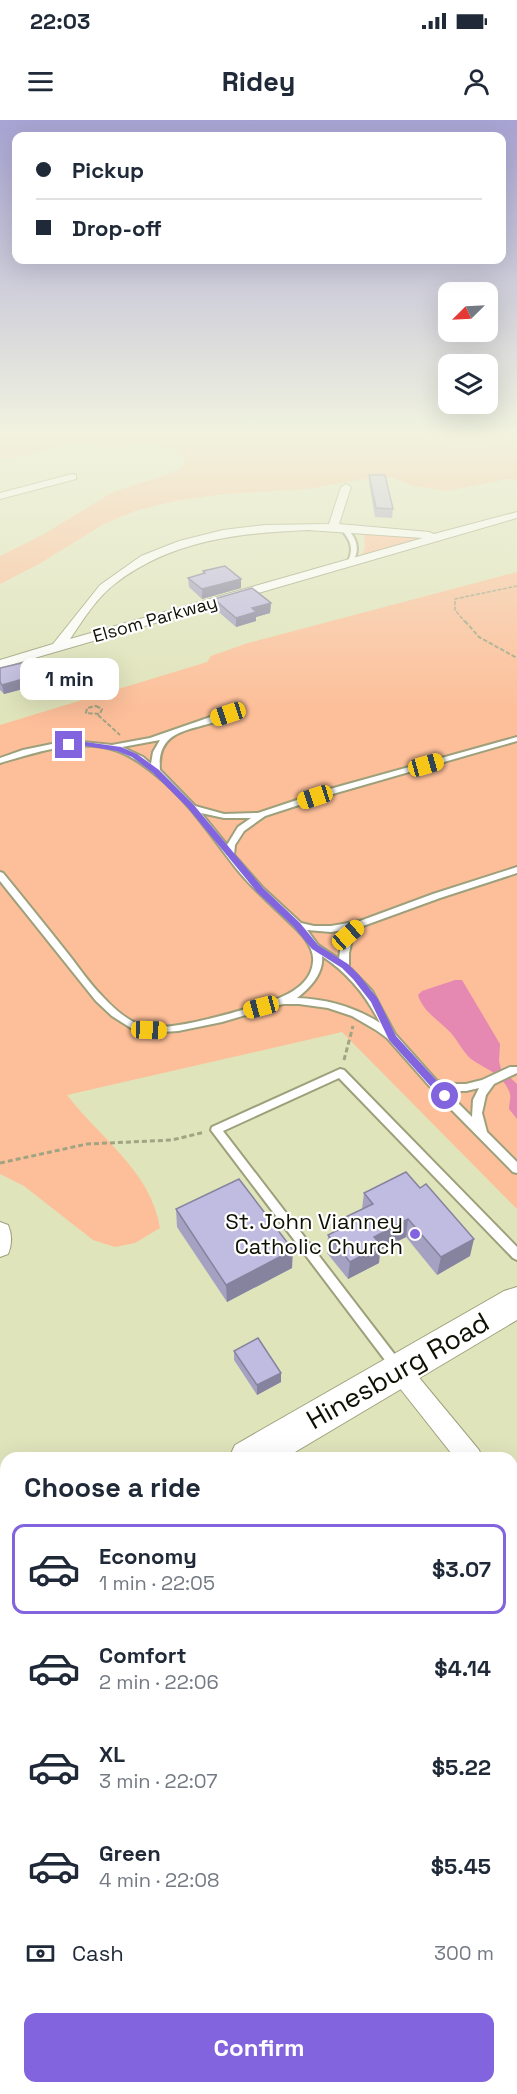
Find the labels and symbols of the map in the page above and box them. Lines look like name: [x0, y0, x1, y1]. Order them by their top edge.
north arrow: [438, 282, 498, 342]
street label: Elsom Parkway: [90, 590, 220, 647]
callout: 1 min: [20, 658, 118, 700]
car: [208, 700, 248, 728]
route end: [55, 731, 82, 758]
car: [406, 751, 446, 779]
car: [295, 783, 335, 811]
car: [329, 916, 367, 954]
car: [241, 994, 281, 1020]
car: [131, 1020, 167, 1040]
route start: [431, 1082, 458, 1109]
place label: St. John Vianney Catholic Church: [225, 1207, 403, 1260]
marker: St. John Vianney Catholic Church: [408, 1227, 422, 1241]
street label: Hinesburg Road: [300, 1304, 495, 1437]

